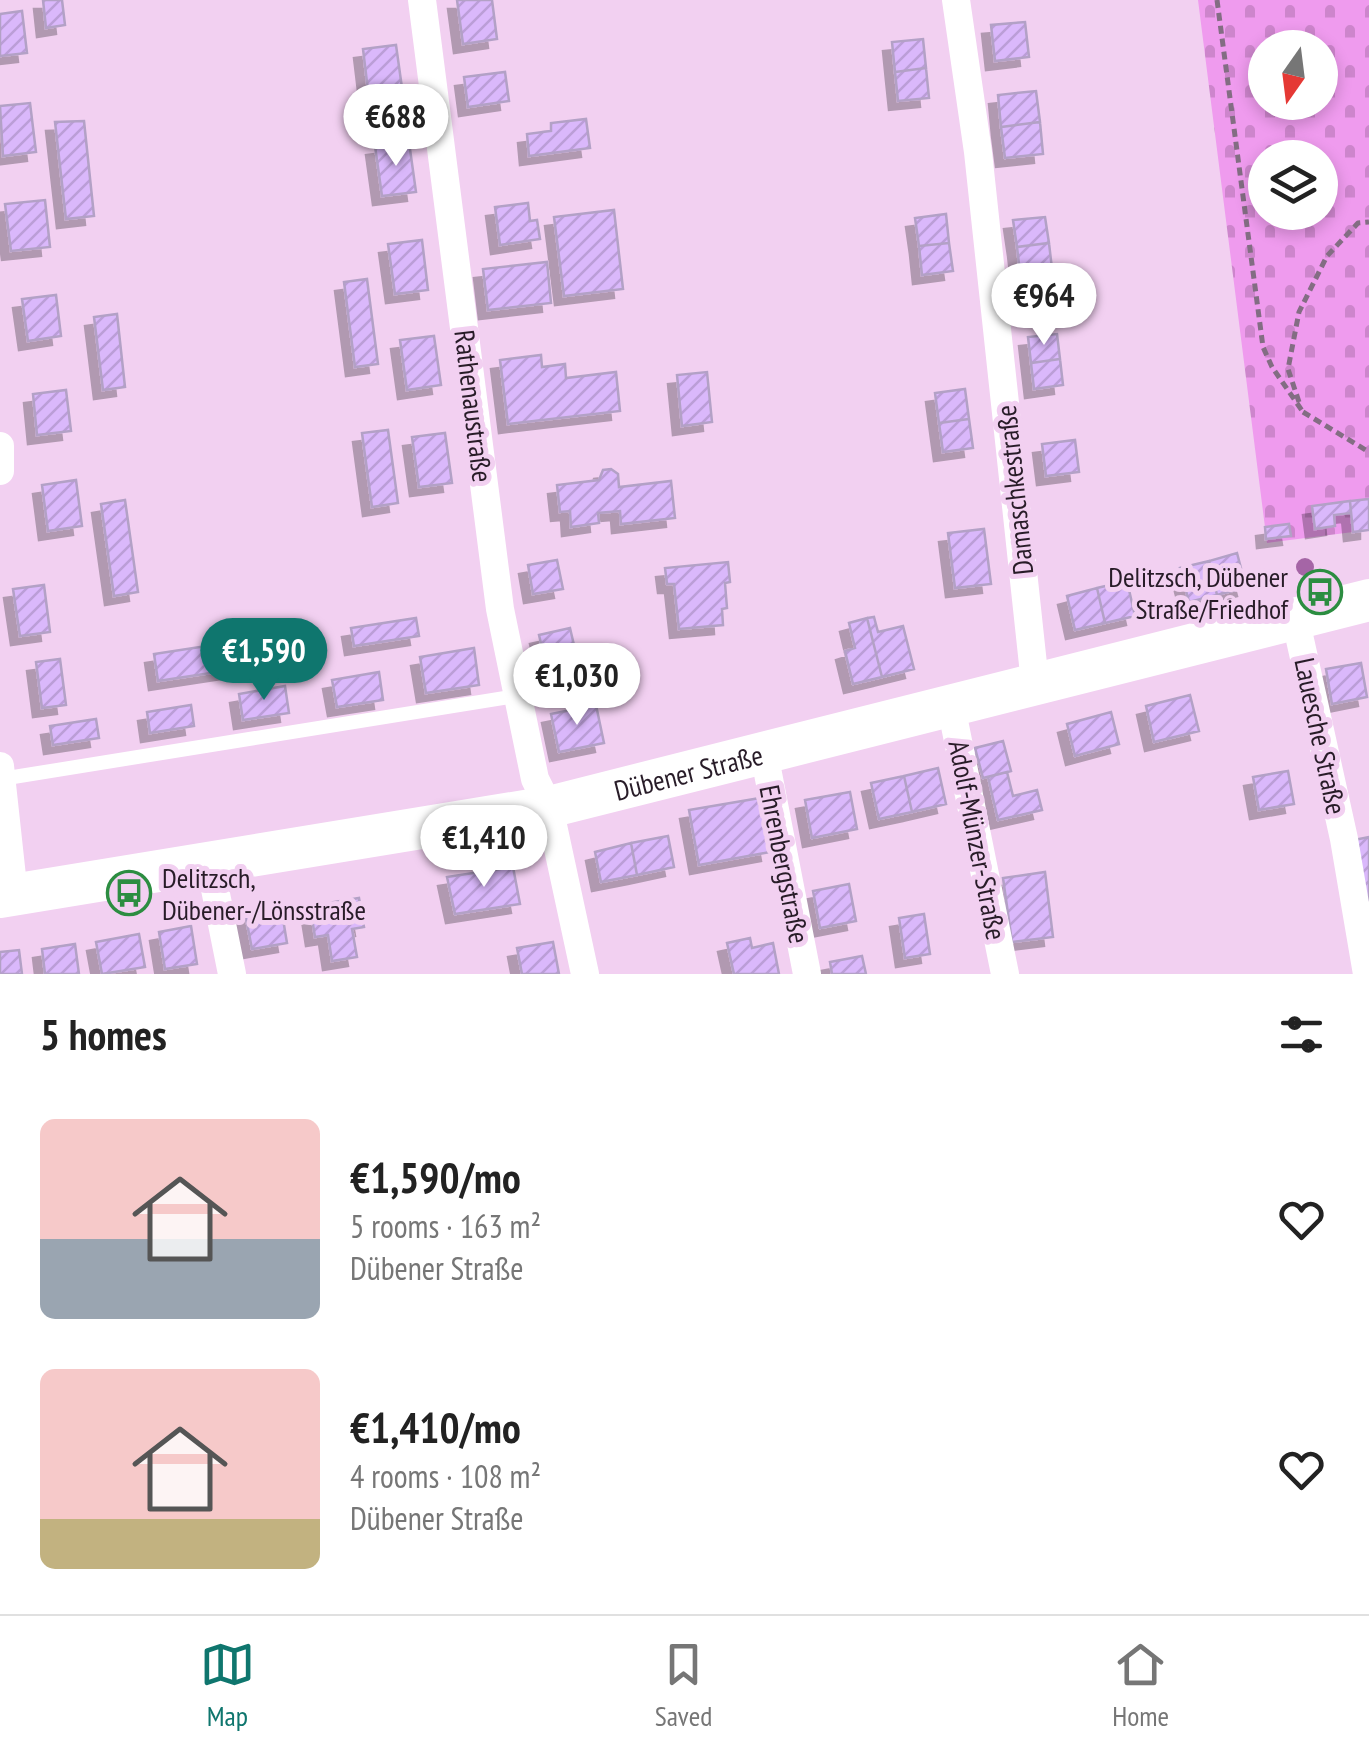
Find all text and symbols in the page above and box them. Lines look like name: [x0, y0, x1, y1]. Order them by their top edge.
north arrow: [1248, 30, 1338, 120]
map controls: [1248, 30, 1338, 230]
pin: €688: [337, 84, 455, 169]
text: €688: [365, 95, 427, 137]
button: layers: [1248, 140, 1338, 230]
pin: €964: [985, 263, 1103, 348]
text: €964: [1013, 274, 1075, 316]
street label: Rathenaustraße: [446, 328, 502, 484]
street label: Damaschkestraße: [987, 403, 1041, 577]
place label: Delitzsch, Dübener Straße/Friedhof: [1108, 558, 1290, 627]
bus stop icon: Delitzsch, Dübener Straße/Friedhof: [1297, 569, 1343, 615]
pin: €1,590: [183, 618, 345, 703]
text: €1,590: [222, 629, 306, 671]
pin: €1,030: [496, 643, 658, 728]
text: €1,030: [535, 654, 619, 696]
street label: Lauesche Straße: [1286, 654, 1356, 818]
street label: Dübener Straße: [610, 735, 766, 808]
street label: Adolf-Münzer-Straße: [941, 737, 1015, 943]
street label: Ehrenbergstraße: [752, 782, 818, 946]
pin: €1,410: [403, 805, 565, 890]
text: €1,410: [442, 816, 526, 858]
place label: Delitzsch, Dübener-/Lönsstraße: [162, 859, 366, 928]
bus stop icon: Delitzsch, Dübener-/Lönsstraße: [106, 870, 152, 916]
text: 5 homes: [40, 1007, 167, 1062]
icon: filters: [1274, 1007, 1329, 1062]
text: €1,590/mo: [350, 1150, 521, 1205]
icon: home: [120, 1159, 240, 1279]
icon: heart: [1274, 1192, 1329, 1247]
text: 5 rooms · 163 m²: [350, 1205, 541, 1247]
text: Dübener Straße: [350, 1247, 524, 1289]
text: €1,410/mo: [350, 1400, 521, 1455]
icon: home: [120, 1409, 240, 1529]
icon: heart: [1274, 1442, 1329, 1497]
text: 4 rooms · 108 m²: [350, 1455, 541, 1497]
text: Dübener Straße: [350, 1497, 524, 1539]
tab: Map: [200, 1637, 255, 1734]
tab: Saved: [655, 1637, 712, 1734]
tab: Home: [1112, 1637, 1169, 1734]

